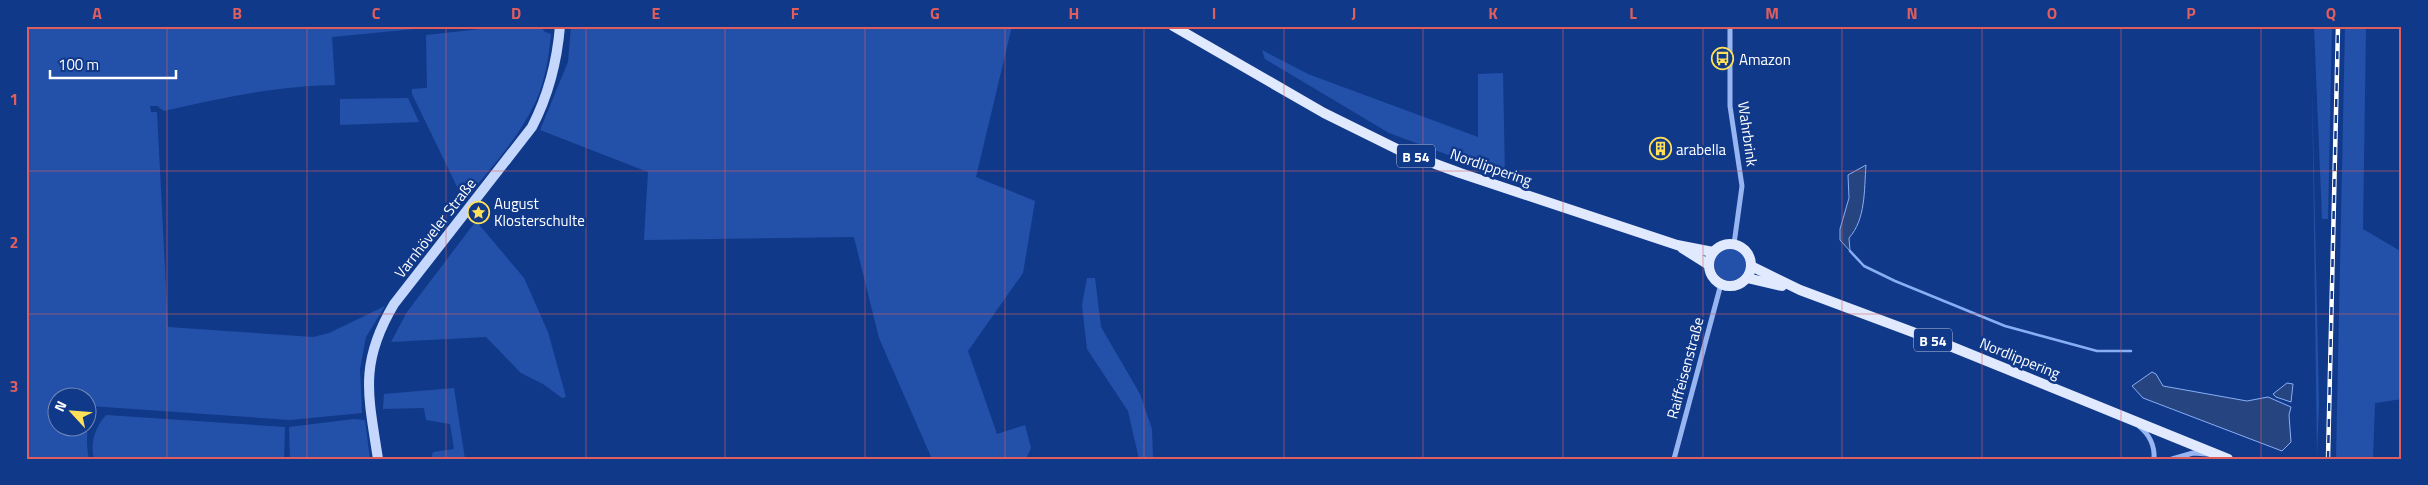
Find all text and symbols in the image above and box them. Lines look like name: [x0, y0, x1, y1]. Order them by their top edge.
text: A: [92, 1, 102, 25]
text: B: [232, 1, 242, 25]
text: C: [372, 1, 381, 25]
text: D: [511, 1, 521, 25]
text: E: [652, 1, 661, 25]
text: F: [791, 1, 800, 25]
text: G: [930, 1, 940, 25]
text: H: [1069, 1, 1079, 25]
text: I: [1212, 1, 1216, 25]
text: J: [1352, 1, 1356, 25]
text: K: [1488, 1, 1498, 25]
text: L: [1629, 1, 1637, 25]
text: M: [1765, 1, 1779, 25]
text: N: [1906, 1, 1918, 25]
text: O: [2047, 1, 2057, 25]
text: P: [2186, 1, 2196, 25]
text: Q: [2326, 1, 2336, 25]
bus stop icon: Amazon: [1711, 47, 1735, 71]
scale bar: [50, 48, 176, 80]
place label: Amazon: [1739, 48, 1791, 71]
text: 100 m: [58, 53, 99, 76]
text: 1: [10, 87, 18, 111]
street label: Wahrbrink: [1732, 100, 1764, 168]
building icon: arabella: [1648, 137, 1672, 161]
place label: arabella: [1676, 138, 1727, 161]
street label: Nordlippering: [1447, 142, 1535, 192]
road number: B 54: [1397, 144, 1435, 168]
street label: Varnhöveler Straße: [389, 173, 481, 283]
place label: August Klosterschulte: [494, 192, 585, 232]
place icon: August Klosterschulte: [466, 200, 490, 224]
text: 2: [10, 230, 18, 254]
street label: Raiffeisenstraße: [1660, 315, 1710, 421]
road number: B 54: [1914, 328, 1952, 352]
street label: Nordlippering: [1976, 331, 2064, 385]
text: 3: [10, 374, 18, 398]
north arrow: [48, 388, 98, 438]
text: N: [48, 397, 71, 415]

